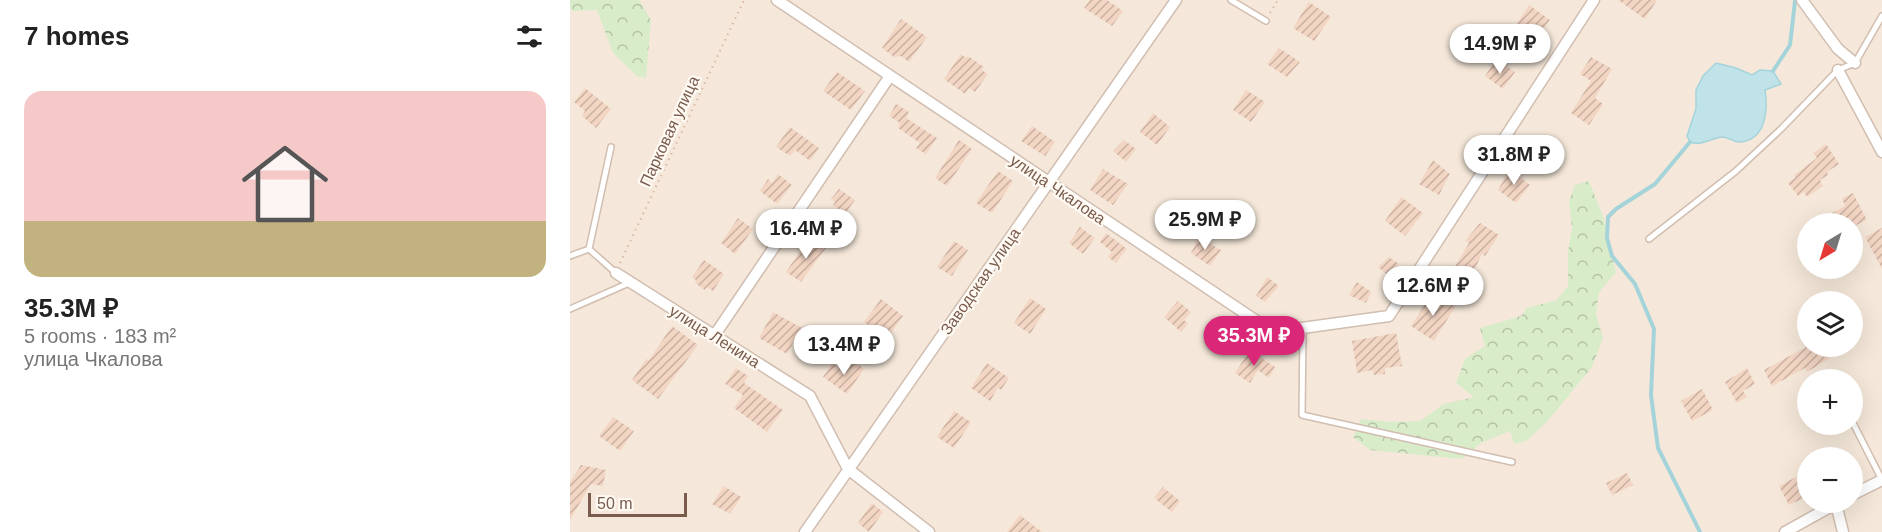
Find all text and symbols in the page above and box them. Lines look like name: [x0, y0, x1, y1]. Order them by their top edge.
icon: filters: [513, 20, 546, 53]
text: 7 homes: [24, 21, 130, 51]
pin: 14.9M ₽: [1445, 24, 1555, 75]
text: 14.9M ₽: [1464, 32, 1536, 54]
street label: Парковая улица: [636, 73, 702, 189]
icon: home: [231, 130, 339, 238]
pin: 31.8M ₽: [1459, 135, 1569, 186]
text: 31.8M ₽: [1478, 143, 1550, 165]
street label: улица Чкалова: [1007, 151, 1109, 228]
pin: 25.9M ₽: [1150, 200, 1260, 251]
text: 25.9M ₽: [1169, 208, 1241, 230]
pin: 16.4M ₽: [751, 209, 861, 260]
north arrow: [1797, 213, 1863, 279]
map controls: [1797, 213, 1863, 513]
text: 16.4M ₽: [770, 217, 842, 239]
street label: Заводская улица: [937, 225, 1024, 338]
pin: 12.6M ₽: [1378, 266, 1488, 317]
text: 12.6M ₽: [1397, 274, 1469, 296]
button: layers: [1797, 291, 1863, 357]
text: 35.3M ₽: [24, 293, 119, 323]
street label: улица Ленина: [666, 302, 763, 371]
pin: 35.3M ₽: [1199, 316, 1309, 367]
text: 35.3M ₽: [1218, 324, 1290, 346]
text: 5 rooms · 183 m²: [24, 325, 176, 347]
pin: 13.4M ₽: [789, 325, 899, 376]
text: 13.4M ₽: [808, 333, 880, 355]
text: улица Чкалова: [24, 348, 163, 370]
button: +: [1797, 369, 1863, 435]
button: −: [1797, 447, 1863, 513]
scale bar: [588, 490, 687, 518]
text: 50 m: [597, 495, 633, 512]

